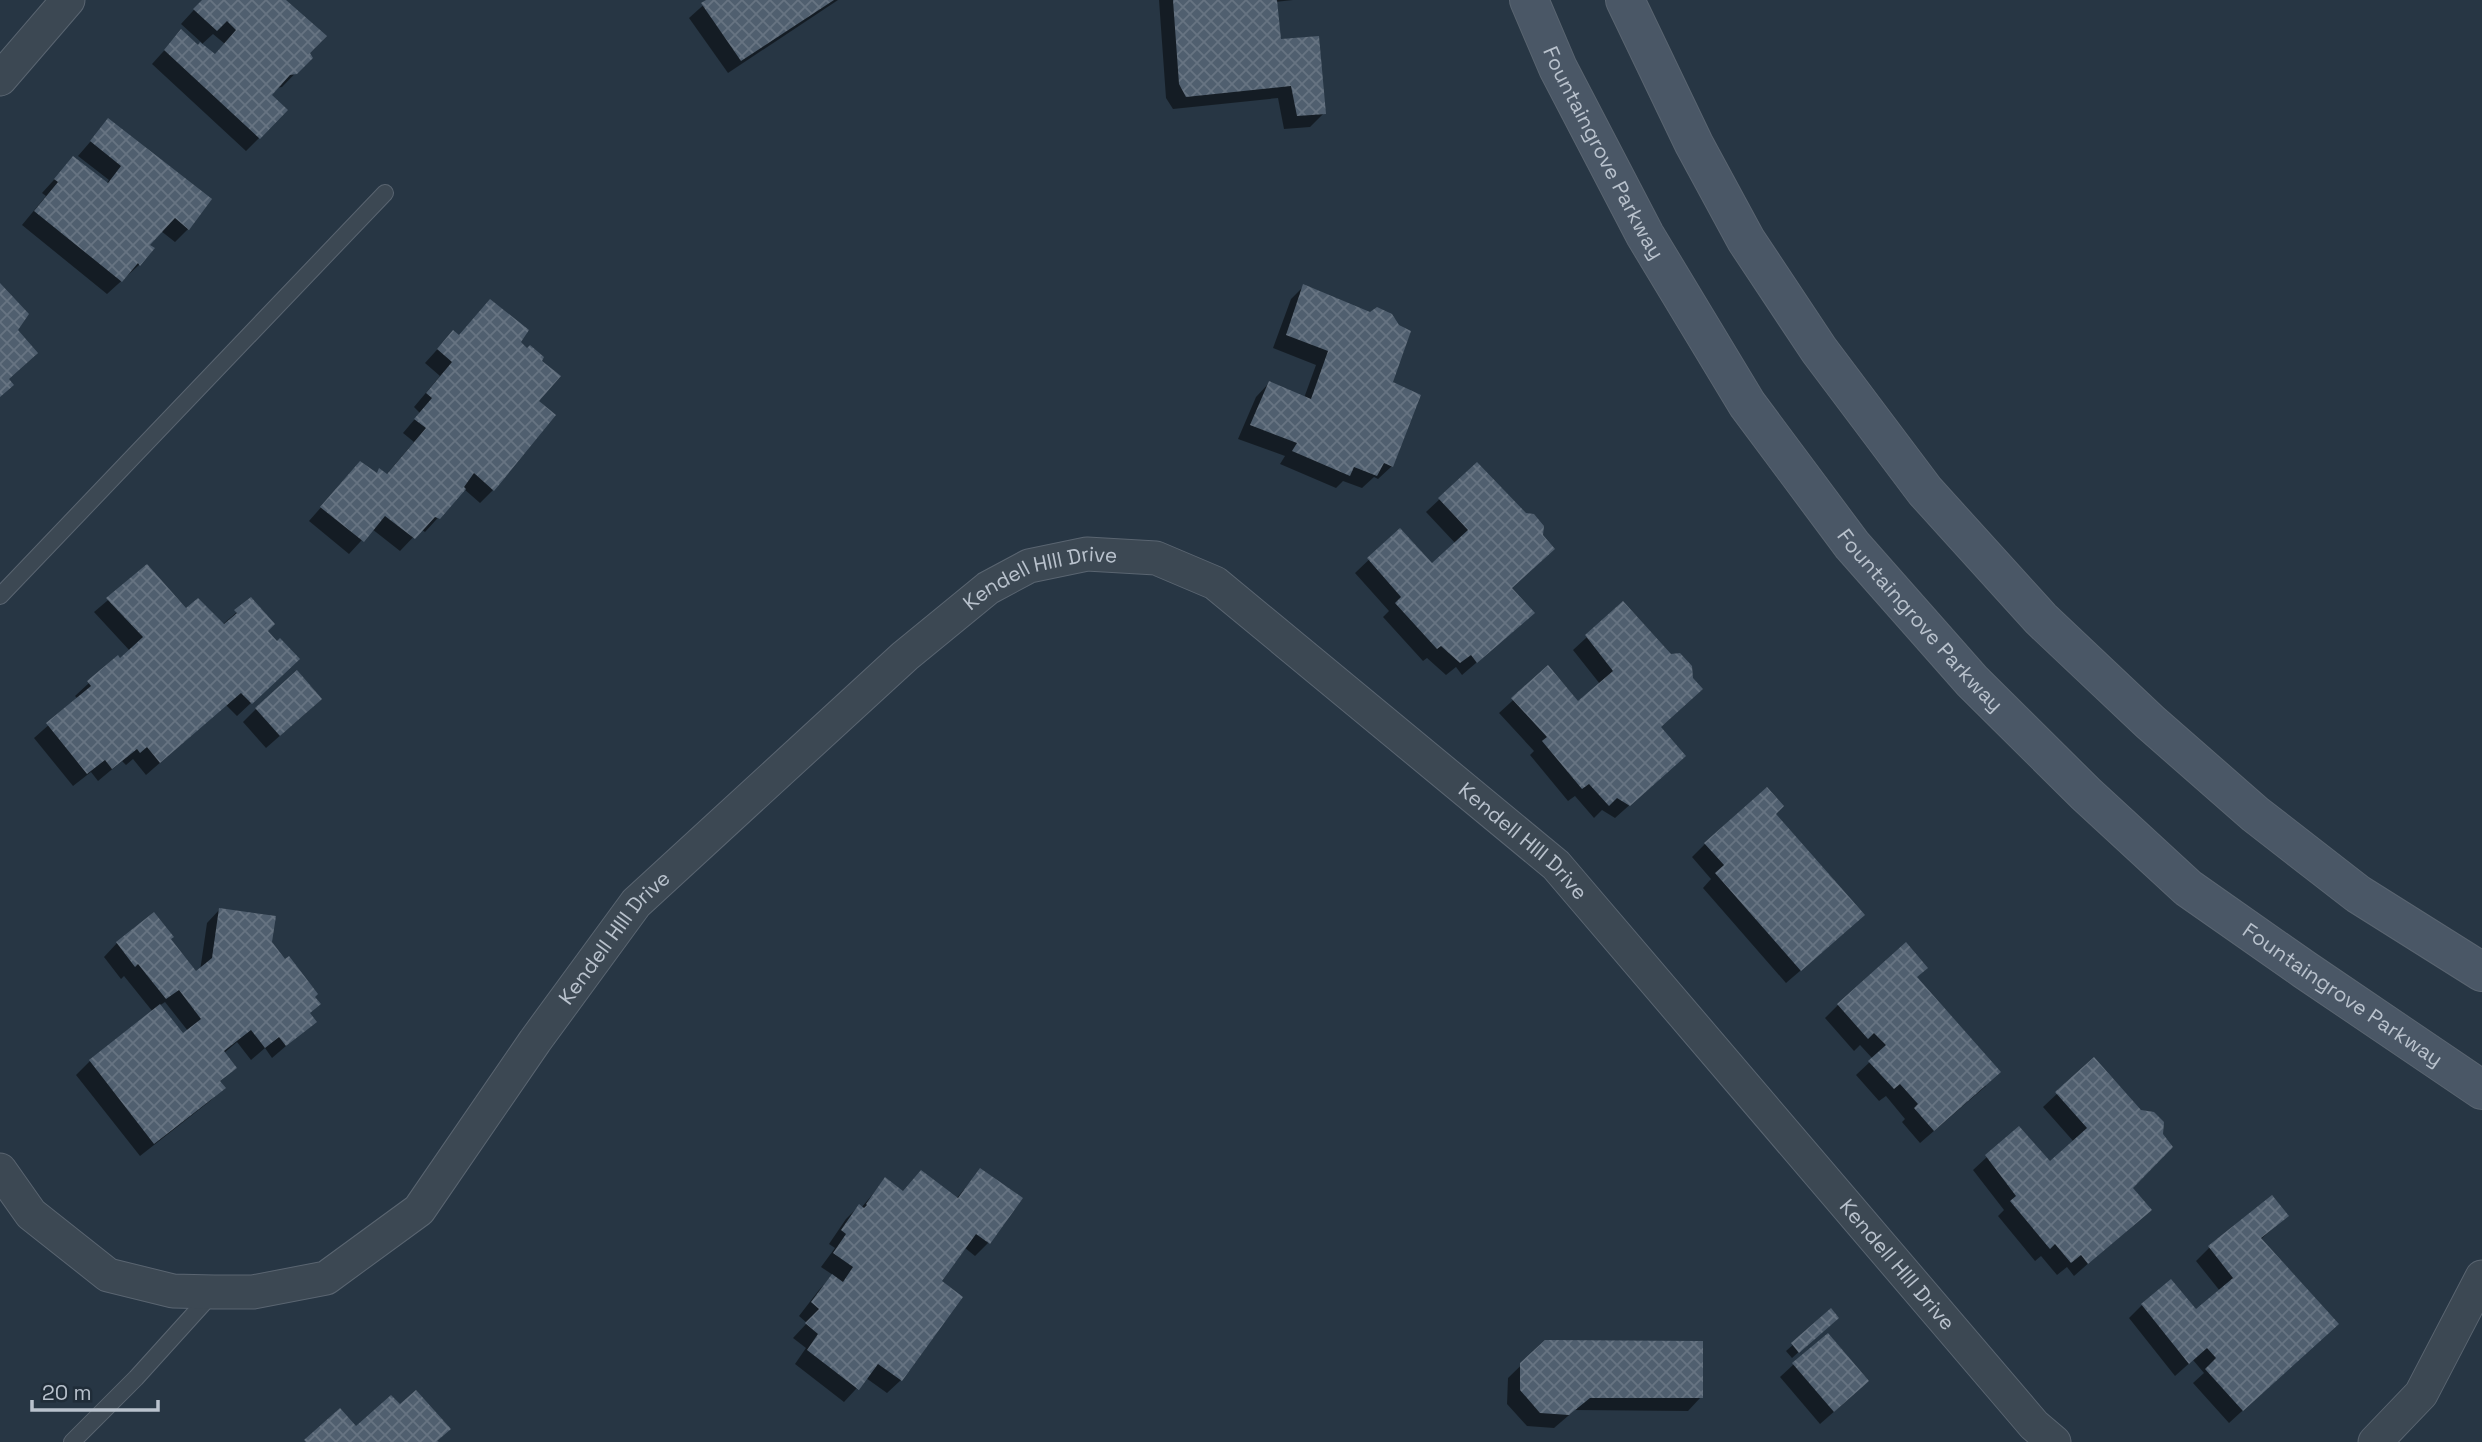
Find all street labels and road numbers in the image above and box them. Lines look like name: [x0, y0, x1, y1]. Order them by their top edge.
street label: Fountaingrove Parkway: [1537, 42, 1670, 264]
street label: Fountaingrove Parkway: [1832, 523, 2009, 717]
street label: Kendell HIll Drive: [957, 540, 1118, 616]
street label: Kendell HIll Drive: [1453, 776, 1594, 905]
street label: Kendell HIll Drive: [552, 865, 675, 1010]
street label: Fountaingrove Parkway: [2238, 916, 2448, 1072]
street label: Kendell HIll Drive: [1834, 1193, 1961, 1336]

